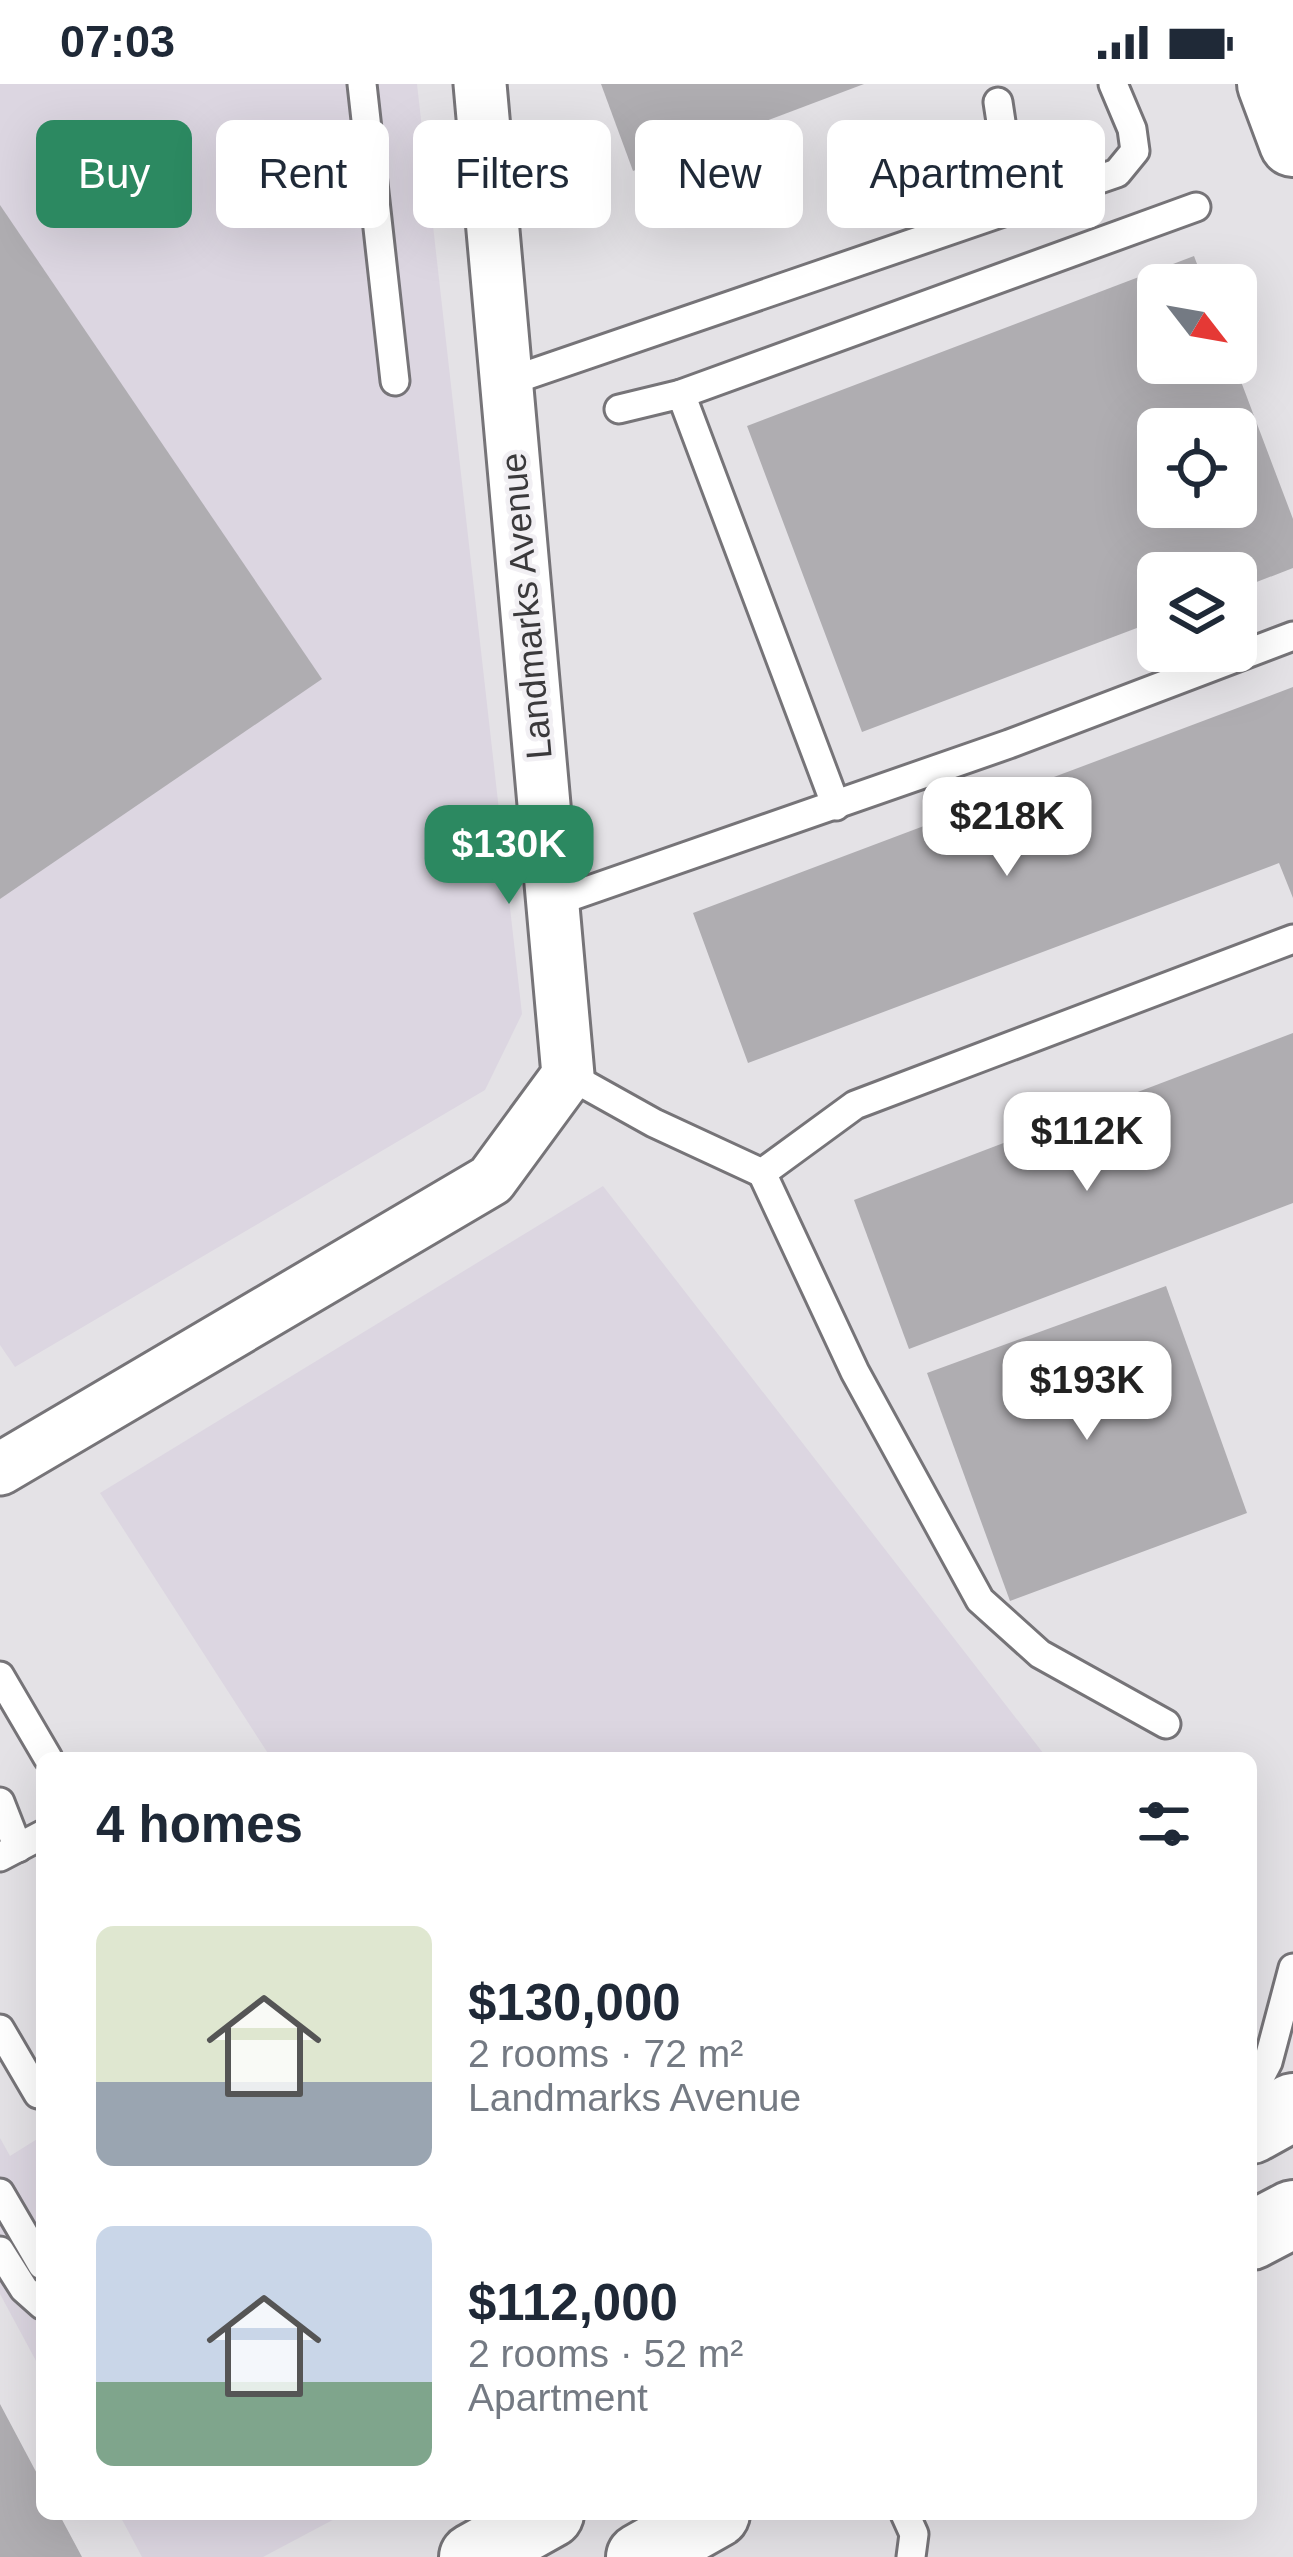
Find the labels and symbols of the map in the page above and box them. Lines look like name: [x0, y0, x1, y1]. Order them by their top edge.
north arrow: [1137, 264, 1257, 384]
street label: Landmarks Avenue: [492, 451, 560, 761]
pin: $218K: [923, 777, 1091, 879]
pin: $130K: [425, 805, 593, 907]
pin: $112K: [1003, 1092, 1171, 1194]
pin: $193K: [1003, 1341, 1171, 1443]

